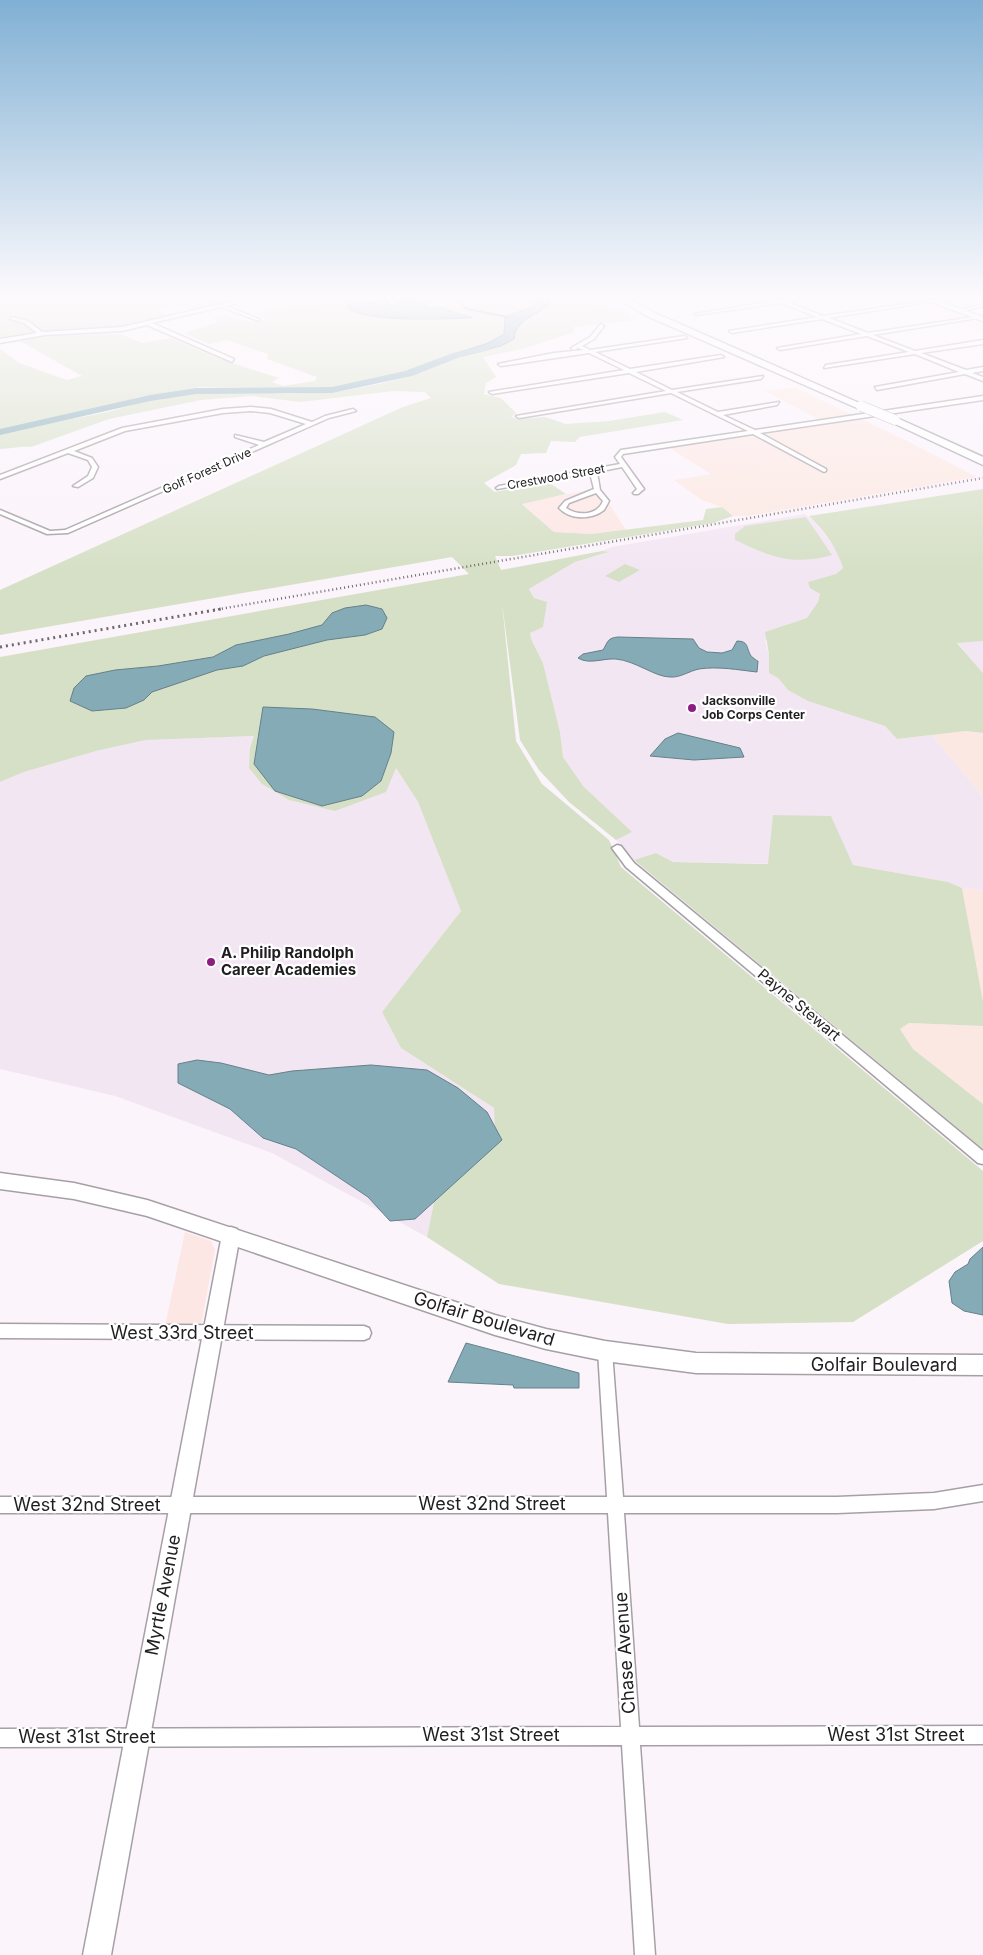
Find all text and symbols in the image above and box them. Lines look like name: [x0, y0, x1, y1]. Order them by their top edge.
street label: Golf Forest Drive: [160, 444, 253, 497]
street label: Crestwood Street: [506, 461, 606, 492]
place label: Jacksonville Job Corps Center: [702, 693, 805, 722]
marker: Jacksonville Job Corps Center: [686, 702, 698, 714]
place label: A. Philip Randolph Career Academies: [221, 943, 356, 979]
marker: A. Philip Randolph Career Academies: [205, 956, 217, 968]
street label: Payne Stewart: [754, 964, 845, 1045]
street label: Golfair Boulevard: [411, 1287, 557, 1350]
street label: West 33rd Street: [110, 1322, 254, 1343]
street label: Golfair Boulevard: [811, 1354, 957, 1375]
street label: West 32nd Street: [418, 1493, 566, 1514]
street label: West 32nd Street: [13, 1494, 161, 1515]
street label: Myrtle Avenue: [141, 1533, 185, 1657]
street label: Chase Avenue: [610, 1591, 639, 1715]
street label: West 31st Street: [422, 1724, 560, 1745]
street label: West 31st Street: [827, 1724, 965, 1745]
street label: West 31st Street: [18, 1726, 156, 1747]

